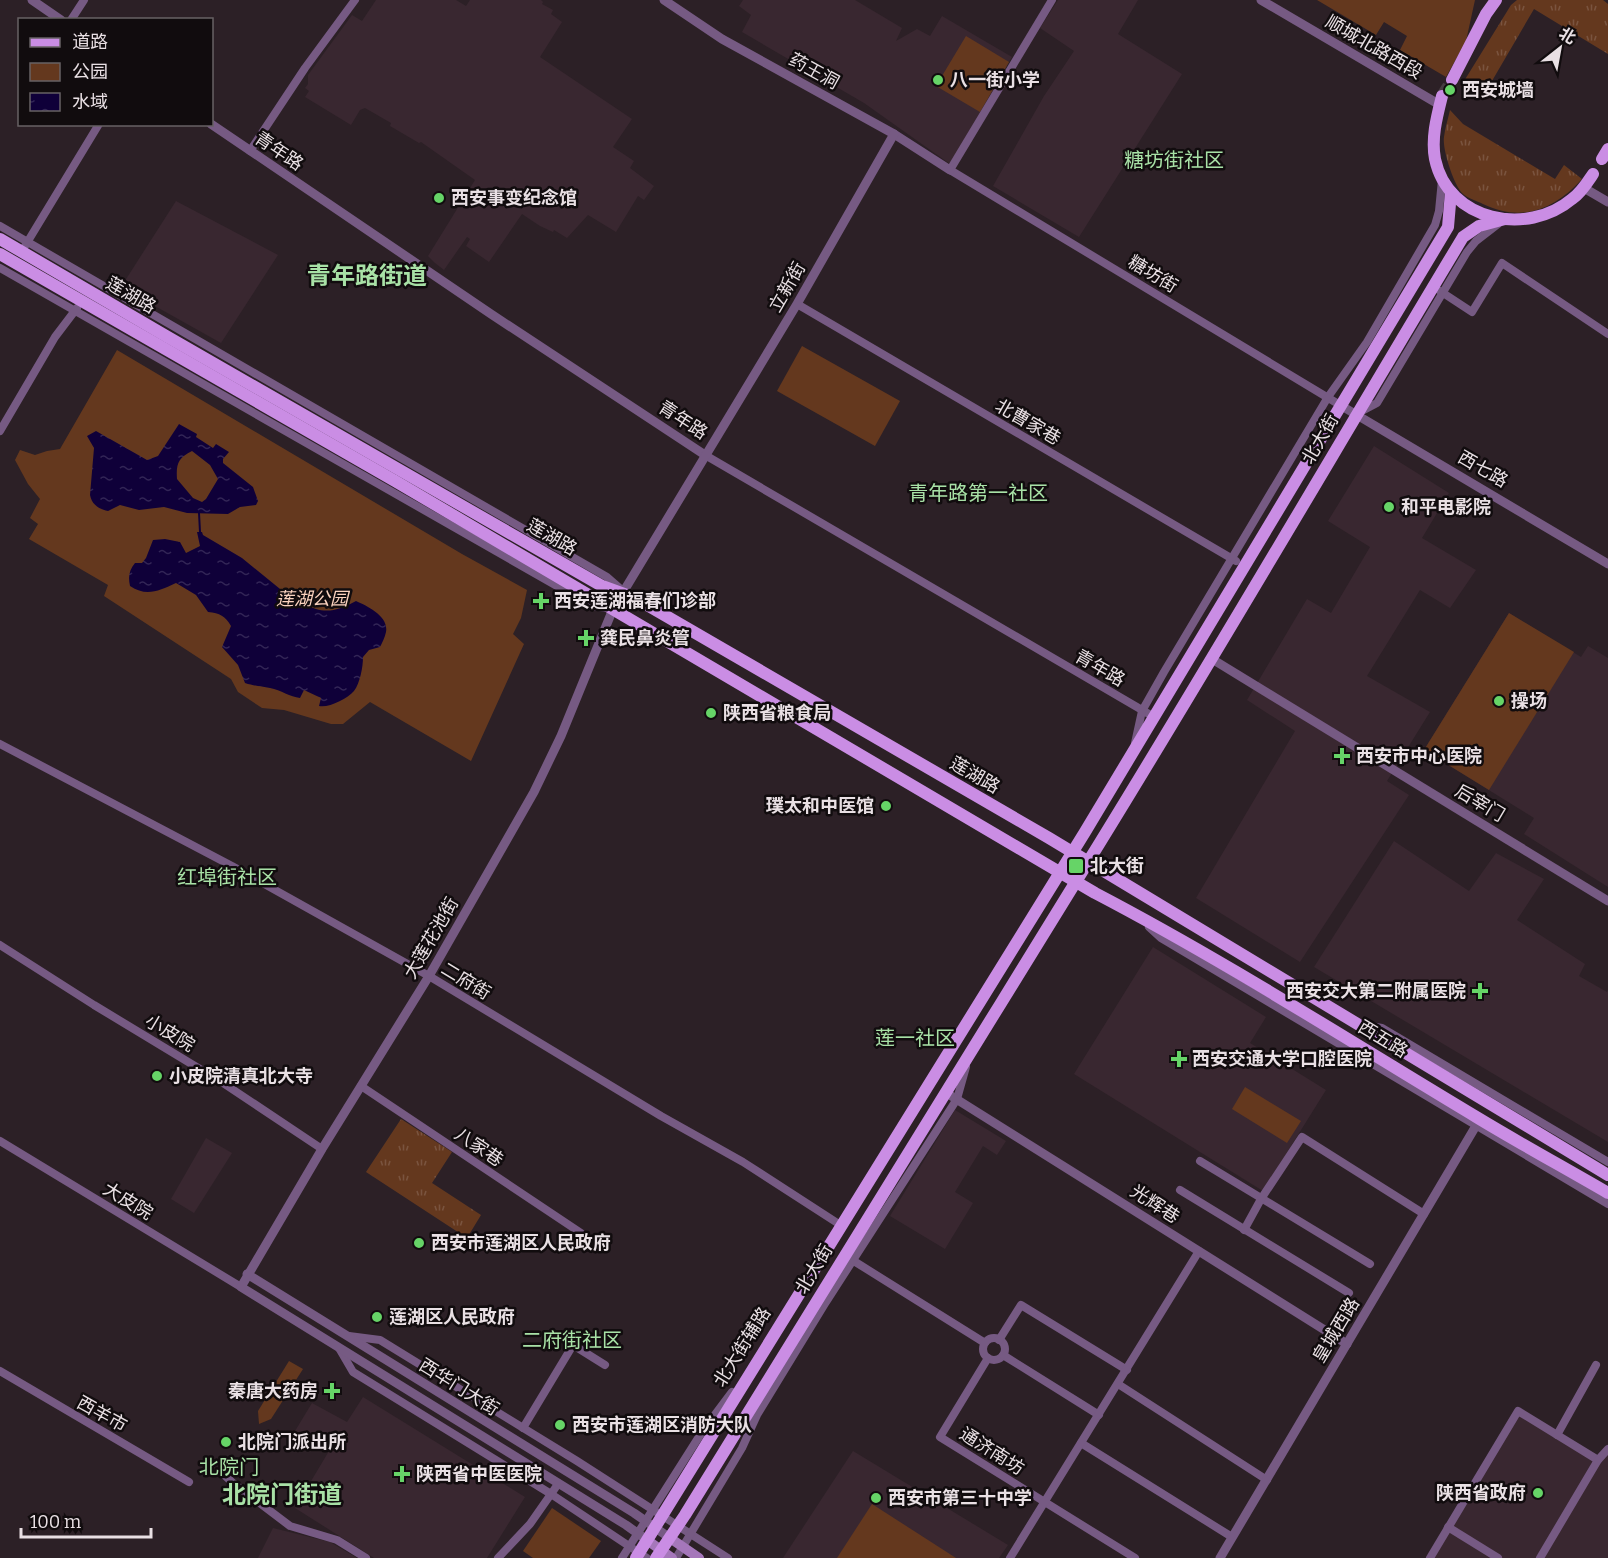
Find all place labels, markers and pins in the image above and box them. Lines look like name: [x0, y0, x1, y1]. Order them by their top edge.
place label: 八一街小学: [950, 69, 1040, 91]
marker: 八一街小学: [931, 73, 945, 87]
place label: 西安城墙: [1462, 79, 1534, 101]
marker: 西安城墙: [1443, 83, 1457, 97]
place label: 西安事变纪念馆: [451, 187, 577, 209]
marker: 西安事变纪念馆: [432, 191, 446, 205]
place label: 和平电影院: [1401, 496, 1491, 518]
marker: 和平电影院: [1382, 500, 1396, 514]
place label: 西安莲湖福春们诊部: [554, 590, 716, 612]
marker: 西安莲湖福春们诊部: [532, 592, 550, 610]
place label: 龚民鼻炎管: [600, 627, 690, 649]
marker: 龚民鼻炎管: [577, 629, 595, 647]
place label: 操场: [1511, 690, 1547, 712]
marker: 操场: [1492, 694, 1506, 708]
place label: 陕西省粮食局: [723, 702, 831, 724]
marker: 陕西省粮食局: [704, 706, 718, 720]
place label: 西安市中心医院: [1356, 745, 1482, 767]
marker: 西安市中心医院: [1333, 747, 1351, 765]
place label: 璞太和中医馆: [766, 795, 874, 817]
marker: 璞太和中医馆: [879, 799, 893, 813]
place label: 北大街: [1090, 855, 1144, 877]
marker: 北大街: [1067, 857, 1085, 875]
place label: 西安交大第二附属医院: [1286, 980, 1466, 1002]
marker: 西安交大第二附属医院: [1471, 982, 1489, 1000]
place label: 西安交通大学口腔医院: [1192, 1048, 1372, 1070]
marker: 西安交通大学口腔医院: [1170, 1050, 1188, 1068]
place label: 小皮院清真北大寺: [169, 1065, 313, 1087]
marker: 小皮院清真北大寺: [150, 1069, 164, 1083]
place label: 西安市莲湖区人民政府: [431, 1232, 611, 1254]
marker: 西安市莲湖区人民政府: [412, 1236, 426, 1250]
place label: 莲湖区人民政府: [389, 1306, 515, 1328]
marker: 莲湖区人民政府: [370, 1310, 384, 1324]
place label: 秦唐大药房: [228, 1380, 318, 1402]
marker: 秦唐大药房: [323, 1382, 341, 1400]
place label: 西安市莲湖区消防大队: [572, 1414, 752, 1436]
marker: 西安市莲湖区消防大队: [553, 1418, 567, 1432]
place label: 北院门派出所: [238, 1431, 346, 1453]
marker: 北院门派出所: [219, 1435, 233, 1449]
place label: 陕西省中医医院: [416, 1463, 542, 1485]
marker: 陕西省中医医院: [393, 1465, 411, 1483]
place label: 陕西省政府: [1436, 1482, 1526, 1504]
marker: 陕西省政府: [1531, 1486, 1545, 1500]
place label: 西安市第三十中学: [888, 1487, 1032, 1509]
marker: 西安市第三十中学: [869, 1491, 883, 1505]

